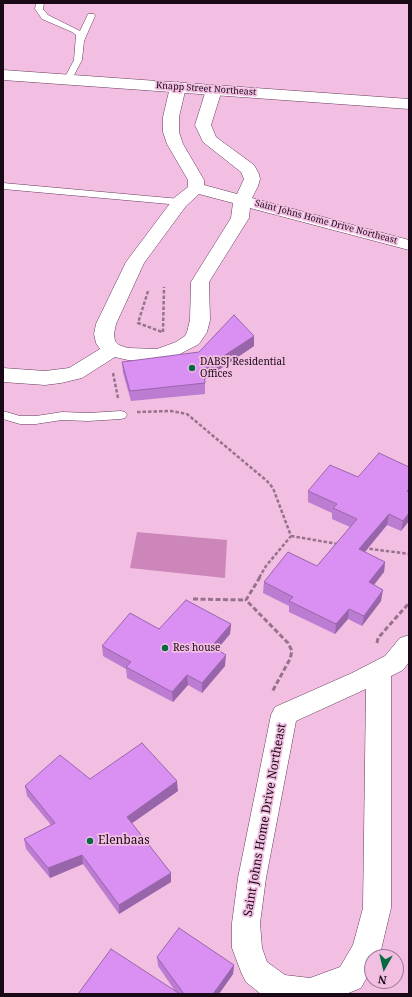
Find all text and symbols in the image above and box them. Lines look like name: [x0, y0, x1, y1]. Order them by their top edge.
street label: Knapp Street Northeast: [156, 80, 256, 98]
street label: Saint Johns Home Drive Northeast: [254, 198, 398, 246]
place label: DABSJ Residential Offices: [200, 356, 285, 380]
marker: DABSJ Residential Offices: [187, 363, 197, 373]
place label: Res house: [173, 642, 220, 654]
marker: Res house: [160, 643, 170, 653]
street label: Saint Johns Home Drive Northeast: [241, 722, 289, 918]
place label: Elenbaas: [98, 834, 150, 848]
marker: Elenbaas: [85, 836, 95, 846]
north arrow: [364, 949, 404, 989]
text: N: [377, 972, 388, 988]

